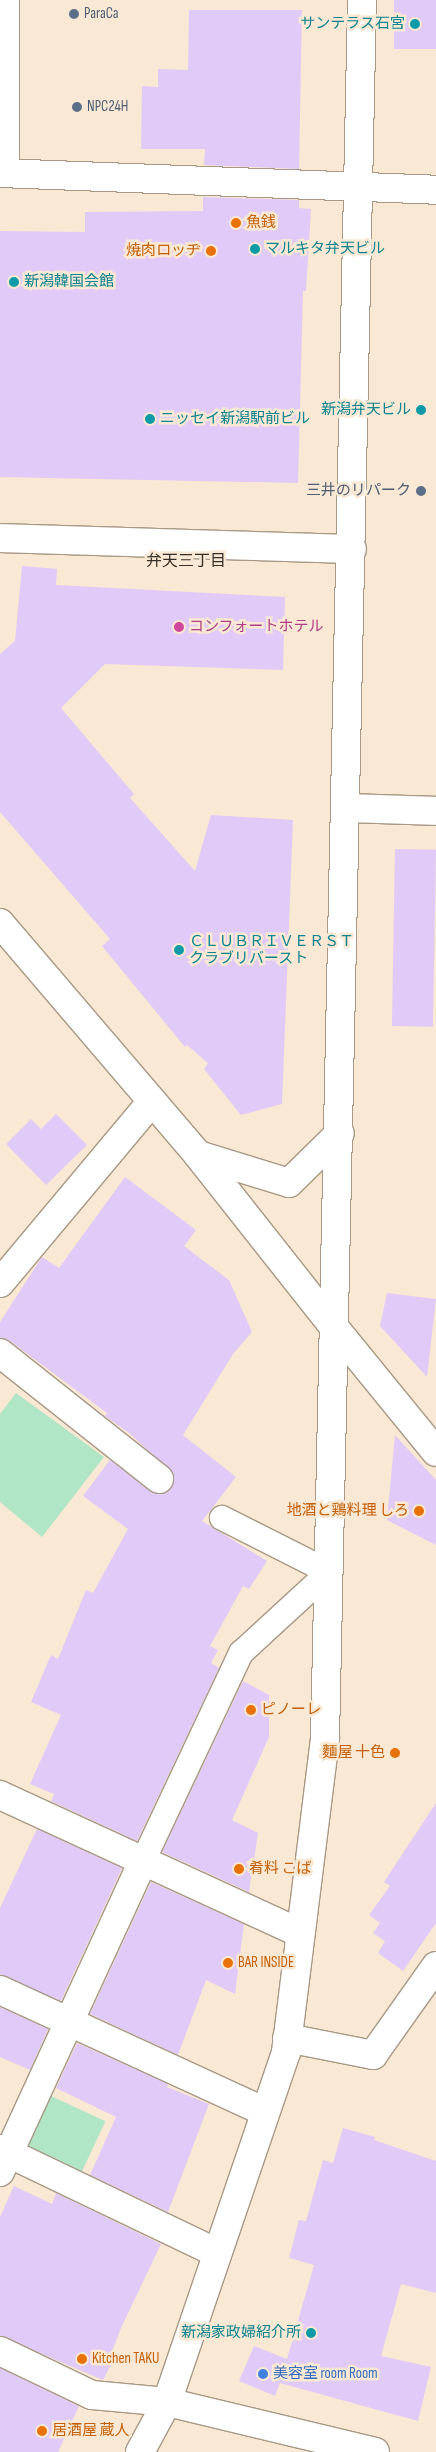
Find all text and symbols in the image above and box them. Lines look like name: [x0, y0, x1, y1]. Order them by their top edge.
place label: ParaCa: [84, 5, 119, 23]
marker: ParaCa: [68, 8, 80, 20]
place label: サンテラス石宮: [300, 15, 405, 33]
marker: サンテラス石宮: [409, 18, 421, 30]
place label: NPC24H: [87, 98, 128, 116]
marker: NPC24H: [71, 101, 83, 113]
place label: 魚銭: [246, 214, 276, 232]
marker: 魚銭: [230, 217, 242, 229]
place label: マルキタ弁天ビル: [265, 240, 385, 258]
place label: 焼肉ロッヂ: [126, 242, 201, 260]
marker: マルキタ弁天ビル: [249, 243, 261, 255]
marker: 焼肉ロッヂ: [205, 245, 217, 257]
place label: 新潟韓国会館: [24, 273, 114, 291]
marker: 新潟韓国会館: [8, 276, 20, 288]
place label: 新潟弁天ビル: [321, 401, 411, 419]
marker: 新潟弁天ビル: [415, 404, 427, 416]
place label: ニッセイ新潟駅前ビル: [160, 410, 310, 428]
marker: ニッセイ新潟駅前ビル: [144, 413, 156, 425]
place label: 三井のリパーク: [306, 482, 411, 500]
marker: 三井のリパーク: [415, 485, 427, 497]
district label: 弁天三丁目: [146, 552, 226, 572]
place label: コンフォートホテル: [189, 618, 324, 636]
marker: コンフォートホテル: [173, 621, 185, 633]
place label: ＣＬＵＢＲＩＶＥＲＳＴ クラブリバースト: [189, 932, 354, 967]
marker: ＣＬＵＢＲＩＶＥＲＳＴ クラブリバースト: [173, 944, 185, 956]
place label: 地酒と鶏料理 しろ: [287, 1502, 409, 1520]
marker: 地酒と鶏料理 しろ: [413, 1505, 425, 1517]
place label: ピノーレ: [261, 1701, 321, 1719]
marker: ピノーレ: [245, 1704, 257, 1716]
place label: 麵屋 十色: [323, 1744, 385, 1762]
marker: 麵屋 十色: [389, 1747, 401, 1759]
place label: 肴料 こば: [249, 1860, 311, 1878]
marker: 肴料 こば: [233, 1863, 245, 1875]
place label: BAR INSIDE: [238, 1954, 294, 1972]
marker: BAR INSIDE: [222, 1957, 234, 1969]
place label: 新潟家政婦紹介所: [181, 2324, 301, 2342]
marker: 新潟家政婦紹介所: [305, 2327, 317, 2339]
place label: Kitchen TAKU: [92, 2350, 159, 2368]
marker: Kitchen TAKU: [76, 2353, 88, 2365]
place label: 美容室 room Room: [273, 2365, 378, 2383]
marker: 美容室 room Room: [257, 2368, 269, 2380]
place label: 居酒屋 蔵人: [52, 2422, 129, 2440]
marker: 居酒屋 蔵人: [36, 2425, 48, 2437]

